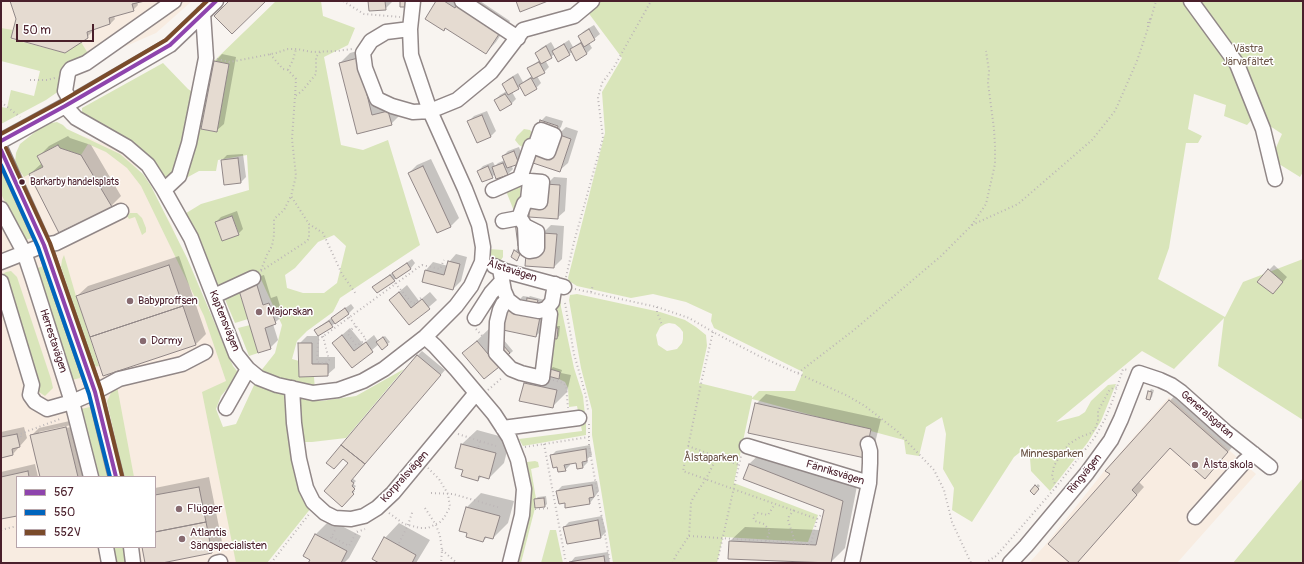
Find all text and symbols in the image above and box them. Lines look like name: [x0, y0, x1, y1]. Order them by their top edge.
scale bar: [18, 16, 96, 42]
text: 50 m: [23, 23, 51, 38]
park label: Västra Järvafältet: [1222, 42, 1274, 68]
place label: Barkarby handelsplats: [30, 176, 119, 188]
marker: Barkarby handelsplats: [17, 177, 27, 187]
street label: Ålstavägen: [485, 257, 539, 285]
street label: Kaptensvägen: [206, 289, 242, 353]
place label: Babyproffsen: [138, 294, 198, 308]
marker: Babyproffsen: [125, 296, 135, 306]
place label: Majorskan: [267, 305, 313, 319]
street label: Herrestavägen: [36, 307, 70, 375]
marker: Majorskan: [254, 307, 264, 317]
place label: Dormy: [151, 334, 182, 348]
marker: Dormy: [138, 336, 148, 346]
street label: Generalsgatan: [1178, 388, 1236, 442]
park label: Minnesparken: [1021, 447, 1083, 461]
street label: Korpralsvägen: [378, 448, 432, 506]
park label: Ålstaparken: [684, 451, 738, 465]
street label: Ringvägen: [1065, 452, 1105, 496]
street label: Fänriksvägen: [804, 458, 866, 488]
place label: Ålsta skola: [1203, 458, 1253, 472]
marker: Ålsta skola: [1190, 460, 1200, 470]
legend: [16, 476, 156, 548]
text: 567: [54, 485, 74, 500]
place label: Flügger: [187, 502, 222, 516]
marker: Flügger: [174, 504, 184, 514]
text: 550: [54, 505, 75, 520]
text: 552V: [54, 525, 81, 540]
place label: Atlantis Sängspecialisten: [190, 526, 267, 552]
marker: Atlantis Sängspecialisten: [177, 534, 187, 544]

